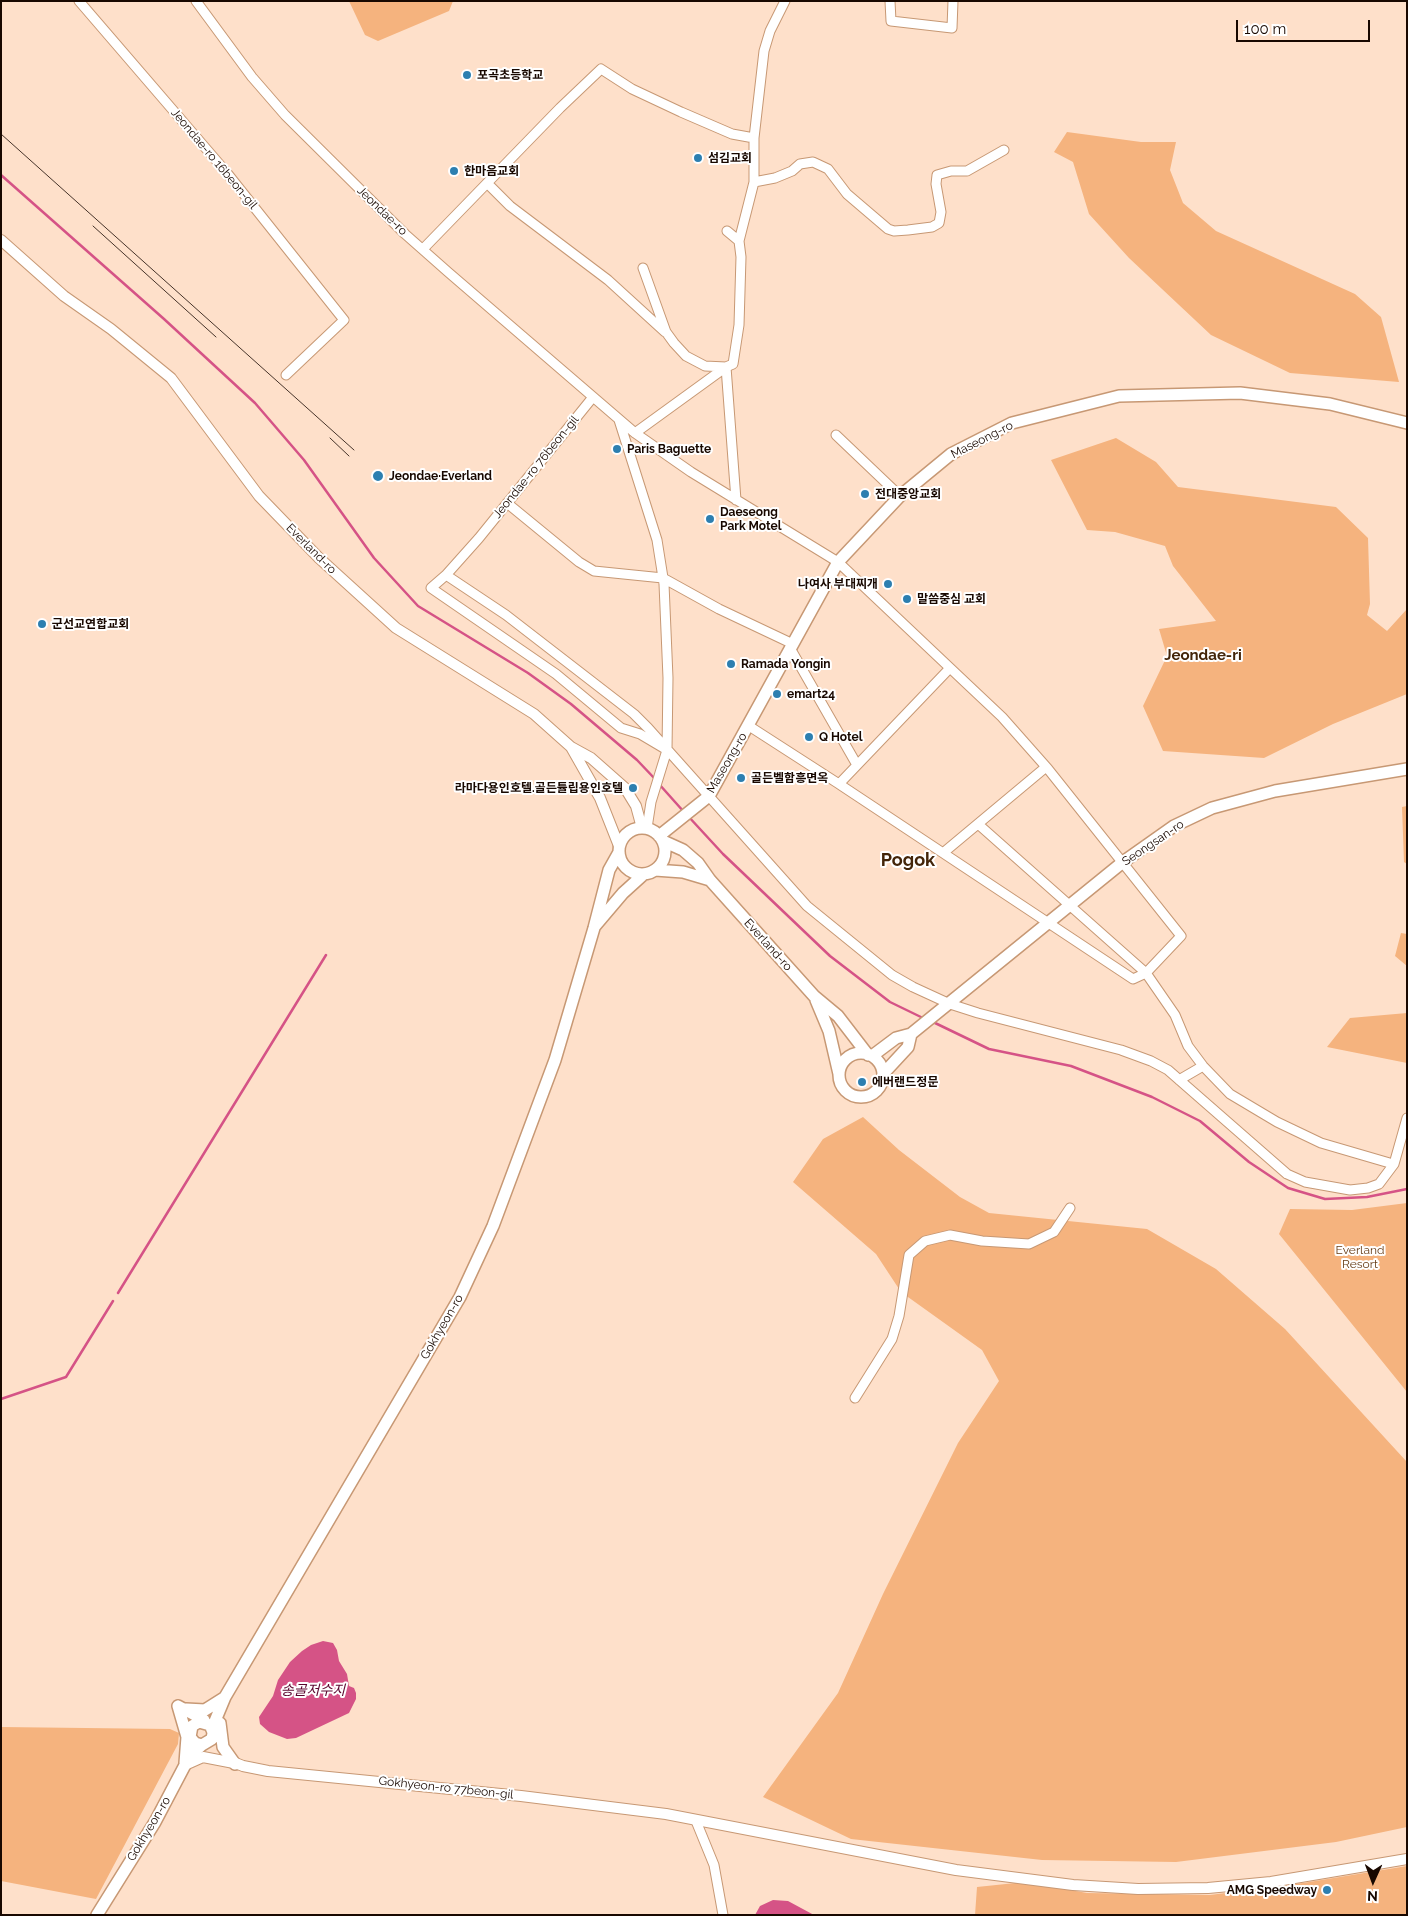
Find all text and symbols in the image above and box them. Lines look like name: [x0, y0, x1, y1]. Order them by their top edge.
scale bar: [1238, 10, 1372, 42]
text: 100 m: [1244, 20, 1286, 38]
place label: 포곡초등학교: [477, 68, 543, 82]
marker: 포곡초등학교: [461, 69, 473, 81]
street label: Jeondae-ro 16beon-gil: [168, 106, 260, 212]
place label: 섬김교회: [708, 151, 752, 165]
marker: 섬김교회: [692, 152, 704, 164]
place label: 한마음교회: [464, 164, 519, 178]
marker: 한마음교회: [448, 165, 460, 177]
street label: Jeondae-ro: [354, 184, 410, 238]
street label: Jeondae-ro 76beon-gil: [490, 413, 582, 521]
street label: Maseong-ro: [949, 418, 1015, 462]
place label: Paris Baguette: [627, 442, 711, 456]
marker: Paris Baguette: [611, 443, 623, 455]
marker: Jeondae·Everland: [371, 469, 385, 483]
place label: Jeondae·Everland: [389, 469, 492, 483]
place label: 전대중앙교회: [875, 487, 941, 501]
marker: 전대중앙교회: [859, 488, 871, 500]
place label: Daeseong Park Motel: [720, 505, 781, 533]
marker: Daeseong Park Motel: [704, 513, 716, 525]
street label: Everland-ro: [283, 521, 339, 577]
place label: 나여사 부대찌개: [798, 577, 878, 591]
marker: 나여사 부대찌개: [882, 578, 894, 590]
place label: 말씀중심 교회: [917, 592, 986, 606]
marker: 말씀중심 교회: [901, 593, 913, 605]
place label: 군선교연합교회: [52, 617, 129, 631]
marker: 군선교연합교회: [36, 618, 48, 630]
district label: Jeondae-ri: [1164, 646, 1242, 664]
place label: Ramada Yongin: [741, 657, 831, 671]
marker: Ramada Yongin: [725, 658, 737, 670]
place label: emart24: [787, 687, 835, 701]
marker: emart24: [771, 688, 783, 700]
street label: Maseong-ro: [704, 730, 750, 796]
place label: Q Hotel: [819, 730, 862, 744]
marker: Q Hotel: [803, 731, 815, 743]
place label: 골든벨함흥면옥: [751, 771, 828, 785]
marker: 골든벨함흥면옥: [735, 772, 747, 784]
place label: 라마다용인호텔.골든튤립용인호텔: [455, 781, 623, 795]
marker: 라마다용인호텔.골든튤립용인호텔: [627, 782, 639, 794]
street label: Seongsan-ro: [1119, 817, 1187, 869]
district label: Pogok: [881, 850, 935, 872]
street label: Everland-ro: [741, 916, 795, 974]
place label: 에버랜드정문: [872, 1075, 938, 1089]
marker: 에버랜드정문: [856, 1076, 868, 1088]
park label: Everland Resort: [1336, 1243, 1384, 1271]
street label: Gokhyeon-ro: [418, 1292, 466, 1362]
water label: 송골저수지: [281, 1683, 345, 1699]
street label: Gokhyeon-ro 77beon-gil: [378, 1774, 514, 1802]
street label: Gokhyeon-ro: [124, 1794, 174, 1864]
north arrow: [1348, 1856, 1398, 1906]
place label: AMG Speedway: [1227, 1883, 1317, 1897]
marker: AMG Speedway: [1321, 1884, 1333, 1896]
text: N: [1367, 1888, 1378, 1904]

